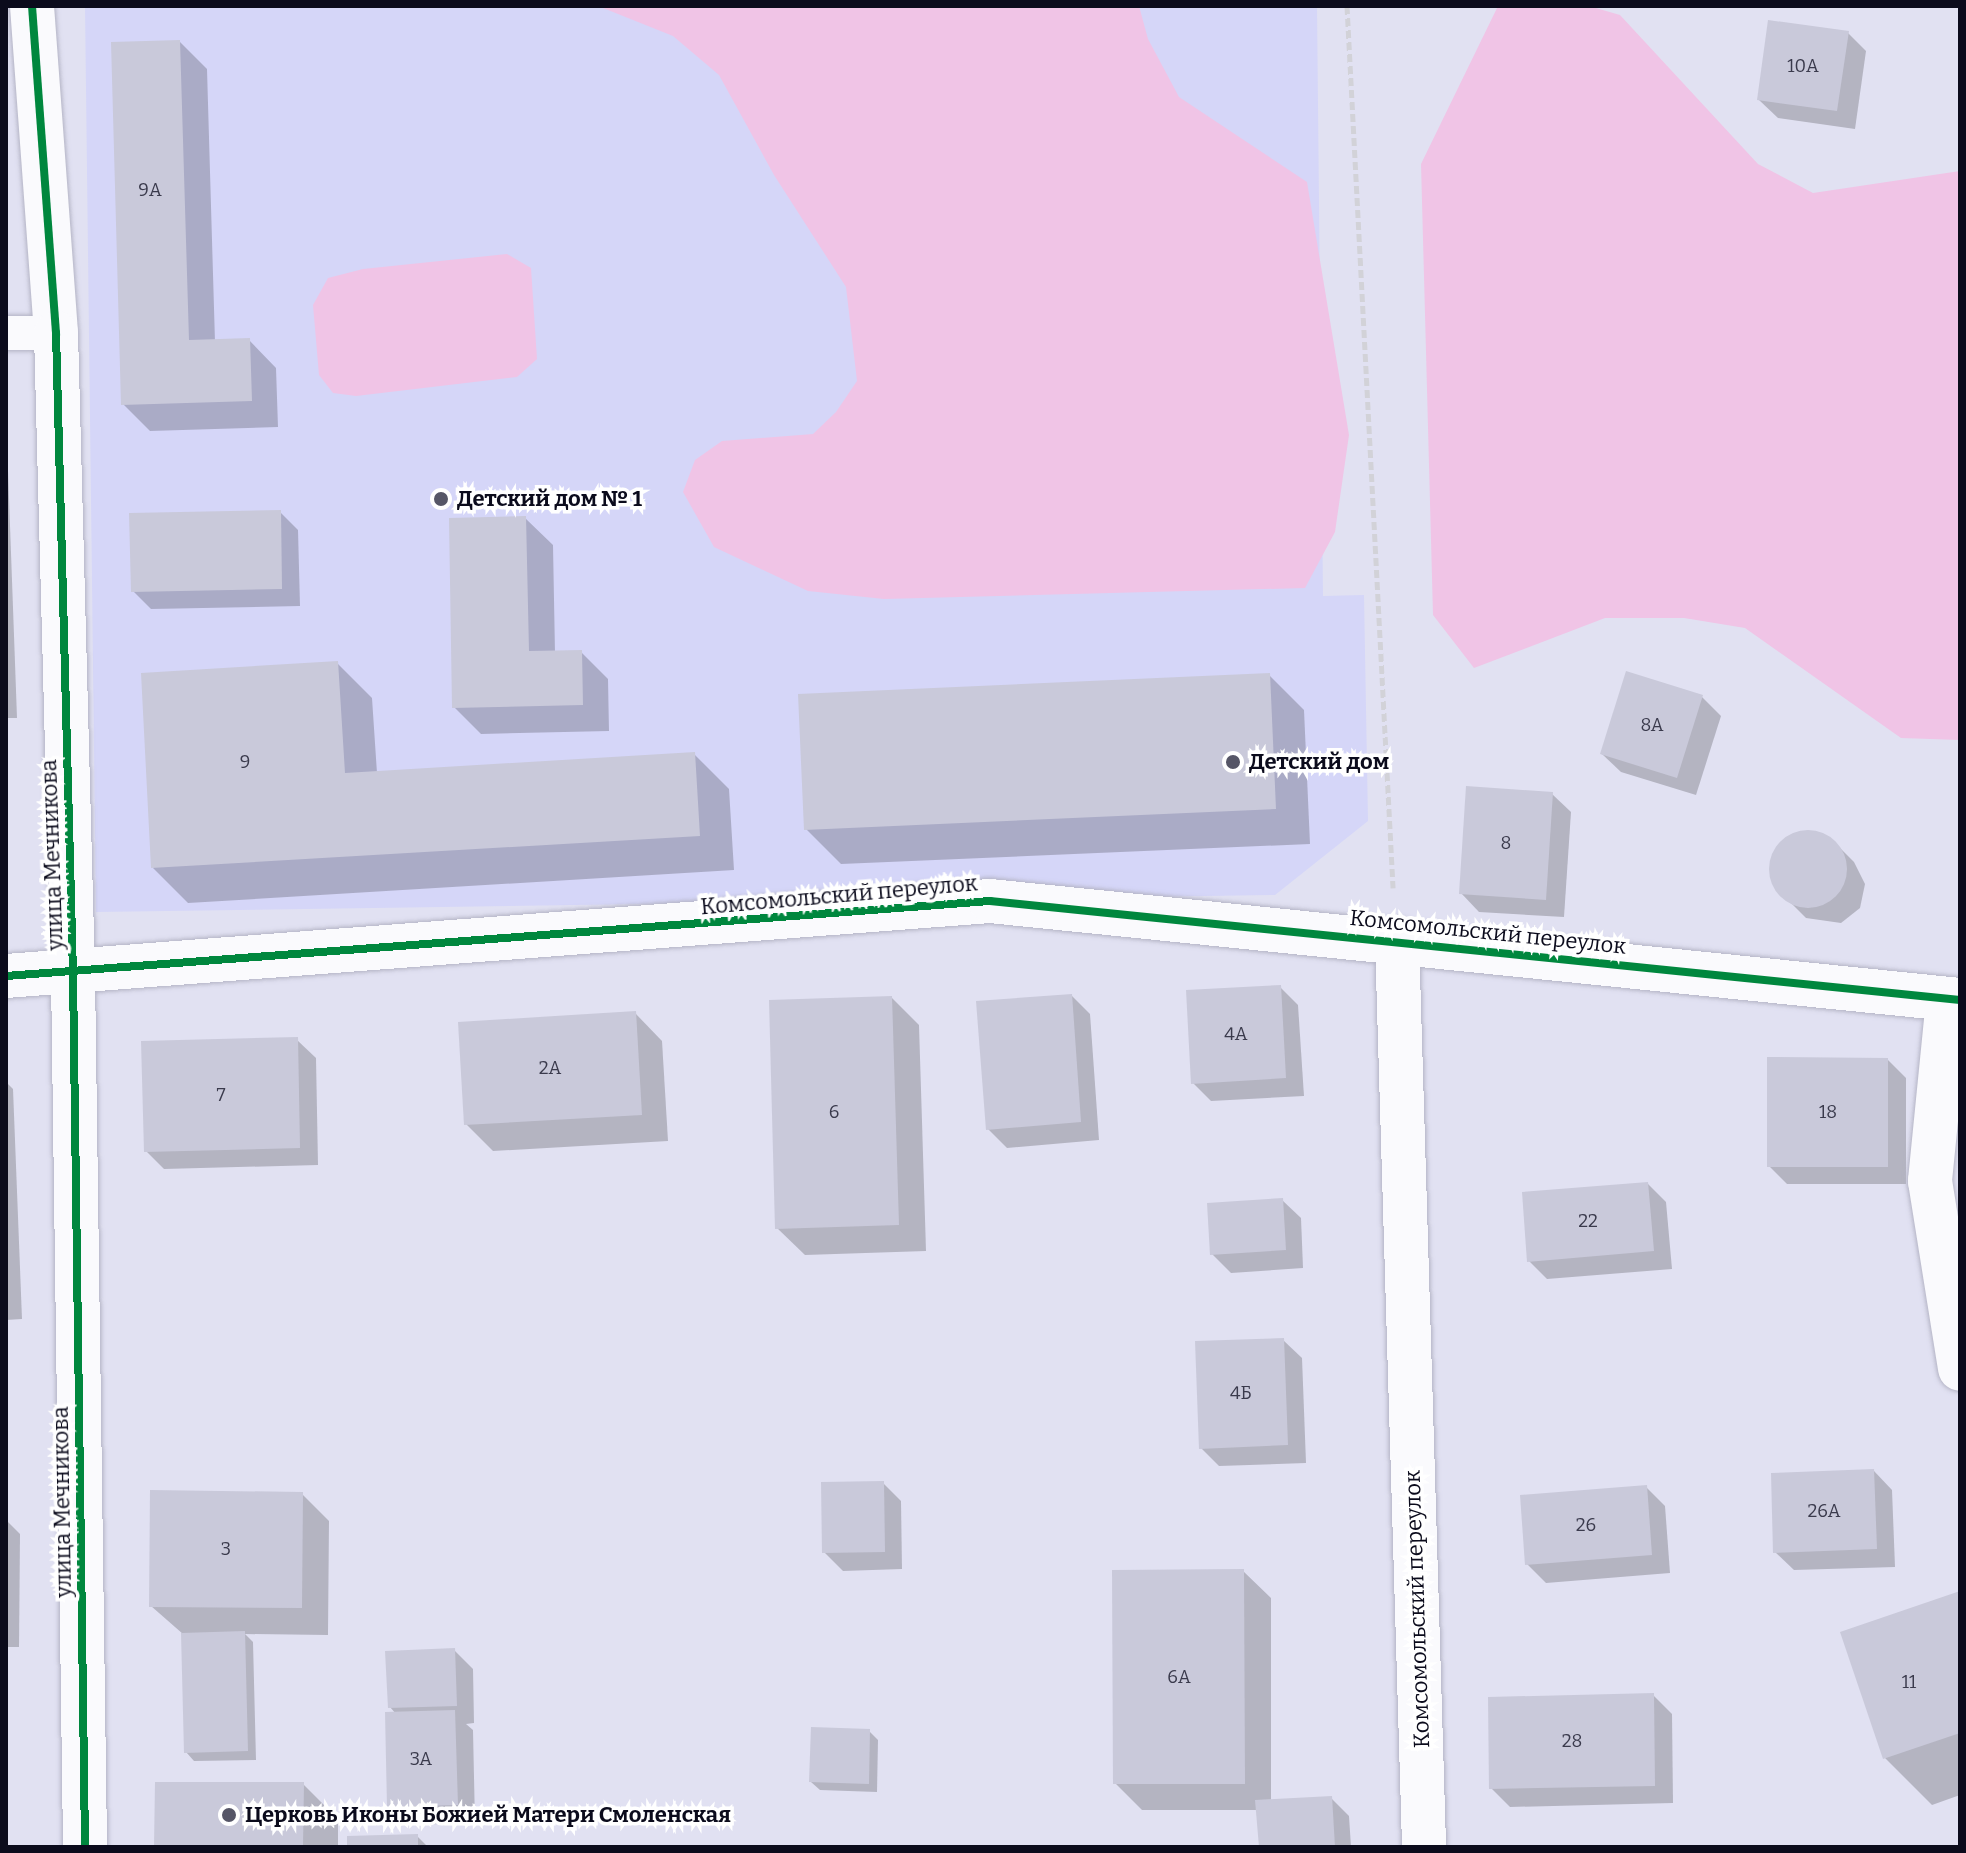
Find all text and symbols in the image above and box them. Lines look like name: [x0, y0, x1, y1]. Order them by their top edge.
house number: 10А: [1787, 55, 1819, 77]
house number: 9А: [138, 179, 162, 201]
place label: Детский дом № 1: [457, 486, 642, 512]
marker: Детский дом № 1: [432, 490, 450, 508]
house number: 8А: [1641, 714, 1663, 736]
place label: Детский дом: [1249, 749, 1389, 775]
house number: 9: [240, 751, 250, 773]
marker: Детский дом: [1224, 753, 1242, 771]
street label: улица Мечникова: [35, 759, 69, 951]
house number: 8: [1501, 832, 1511, 854]
street label: Комсомольский переулок: [699, 870, 979, 920]
street label: Комсомольский переулок: [1348, 904, 1628, 960]
house number: 4А: [1224, 1023, 1248, 1045]
house number: 2А: [539, 1057, 561, 1079]
house number: 7: [216, 1084, 226, 1106]
house number: 6: [829, 1101, 839, 1123]
house number: 18: [1819, 1101, 1837, 1123]
house number: 22: [1578, 1210, 1598, 1232]
house number: 4Б: [1230, 1382, 1252, 1404]
street label: улица Мечникова: [47, 1406, 77, 1598]
street label: Комсомольский переулок: [1399, 1470, 1435, 1748]
house number: 26А: [1807, 1500, 1841, 1522]
house number: 26: [1576, 1514, 1596, 1536]
house number: 3: [221, 1538, 231, 1560]
house number: 6А: [1167, 1666, 1191, 1688]
house number: 11: [1902, 1671, 1916, 1693]
house number: 28: [1562, 1730, 1582, 1752]
house number: 3А: [410, 1748, 432, 1770]
place label: Церковь Иконы Божией Матери Смоленская: [245, 1802, 731, 1828]
marker: Церковь Иконы Божией Матери Смоленская: [220, 1806, 238, 1824]

